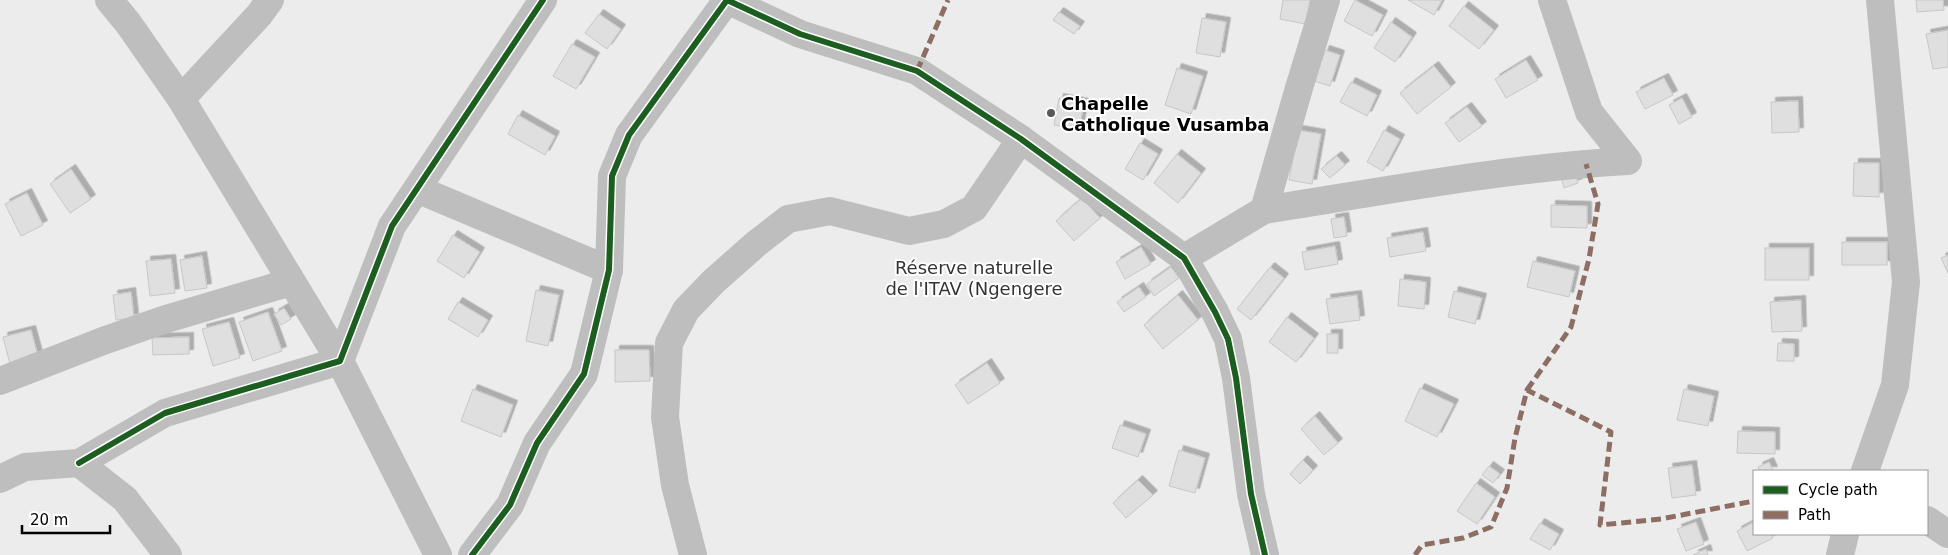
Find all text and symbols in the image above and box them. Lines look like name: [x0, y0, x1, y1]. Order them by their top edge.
place label: Chapelle Catholique Vusamba: [1061, 93, 1269, 135]
marker: Chapelle Catholique Vusamba: [1045, 107, 1057, 119]
park label: Réserve naturelle de l'ITAV (Ngengere: [885, 257, 1063, 299]
legend: [1753, 470, 1928, 535]
text: Cycle path: [1798, 481, 1878, 499]
scale bar: [22, 502, 110, 534]
text: Path: [1798, 506, 1831, 524]
text: 20 m: [30, 511, 68, 529]

